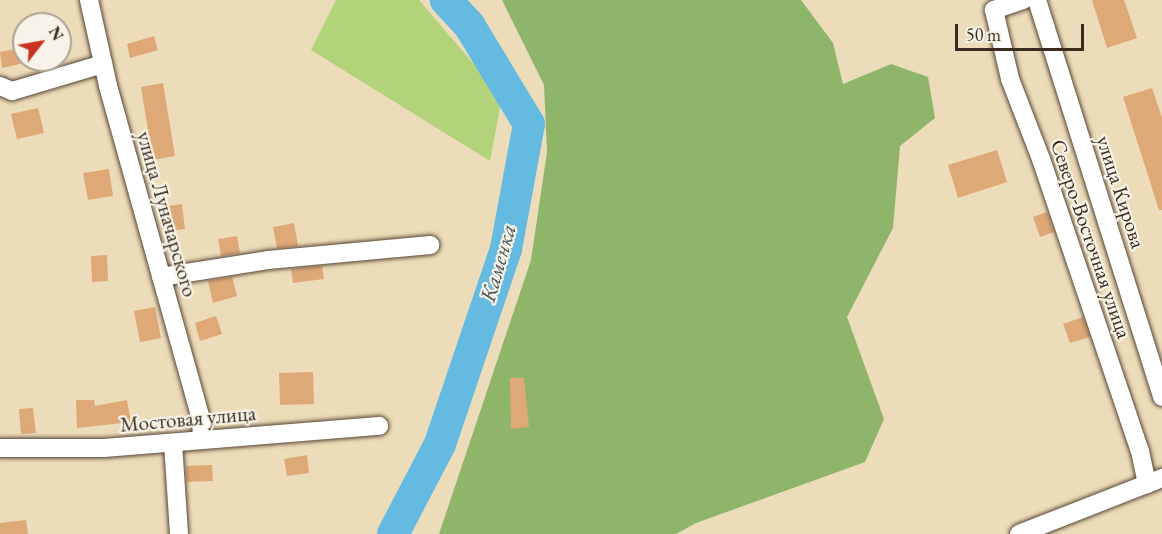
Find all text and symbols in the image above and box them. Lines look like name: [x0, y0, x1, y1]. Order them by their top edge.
north arrow: [12, 12, 72, 72]
scale bar: [958, 12, 1087, 50]
text: N: [44, 23, 68, 44]
text: 50 m: [966, 23, 1001, 46]
street label: улица Луначарского: [131, 128, 203, 300]
street label: улица Кирова: [1091, 133, 1151, 251]
street label: Северо-Восточная улица: [1045, 136, 1137, 342]
water label: Каменка: [474, 221, 522, 305]
street label: Мостовая улица: [119, 401, 257, 437]

